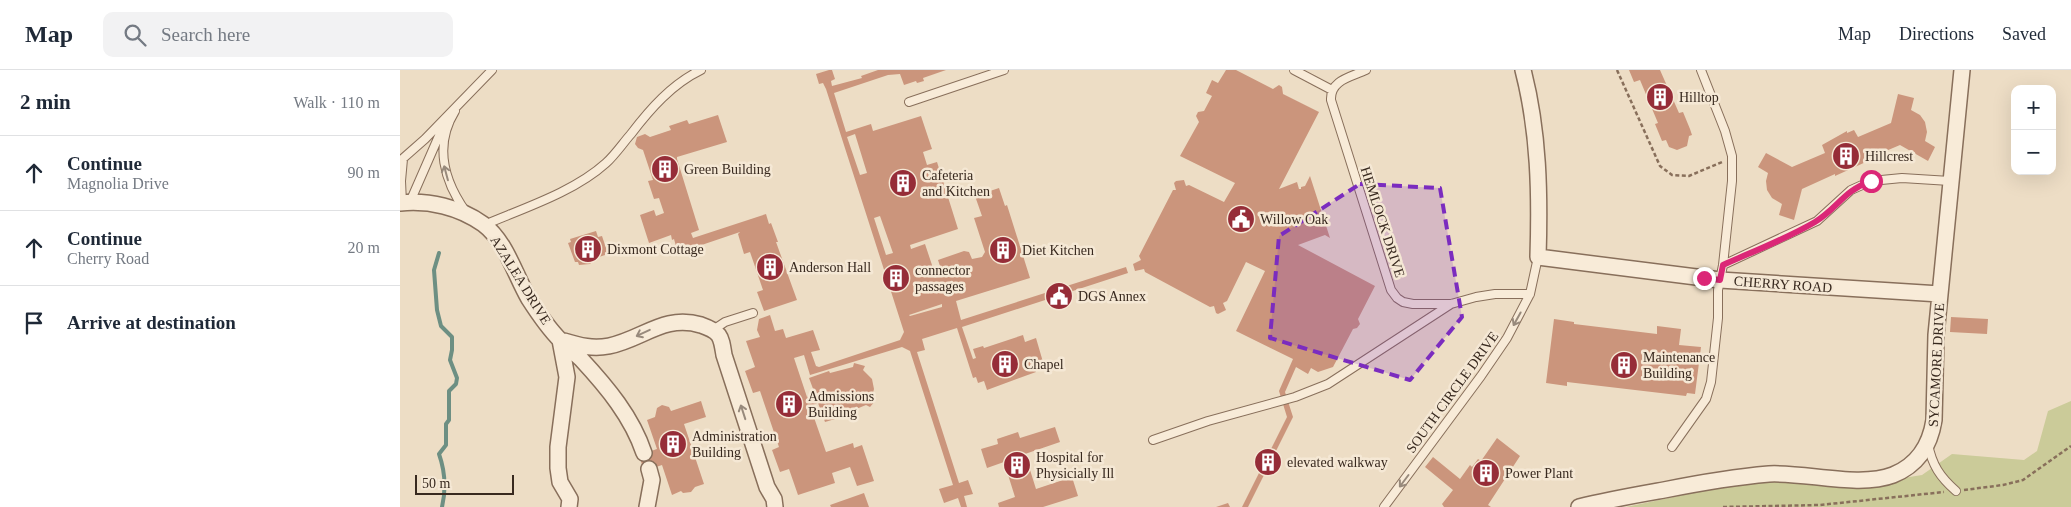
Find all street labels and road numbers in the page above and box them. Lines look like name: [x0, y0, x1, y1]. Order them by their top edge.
street label: HEMLOCK DRIVE: [1358, 165, 1408, 279]
street label: AZALEA DRIVE: [487, 233, 554, 327]
street label: CHERRY ROAD: [1733, 274, 1833, 295]
street label: SYCAMORE DRIVE: [1926, 303, 1947, 427]
street label: SOUTH CIRCLE DRIVE: [1403, 329, 1501, 456]

